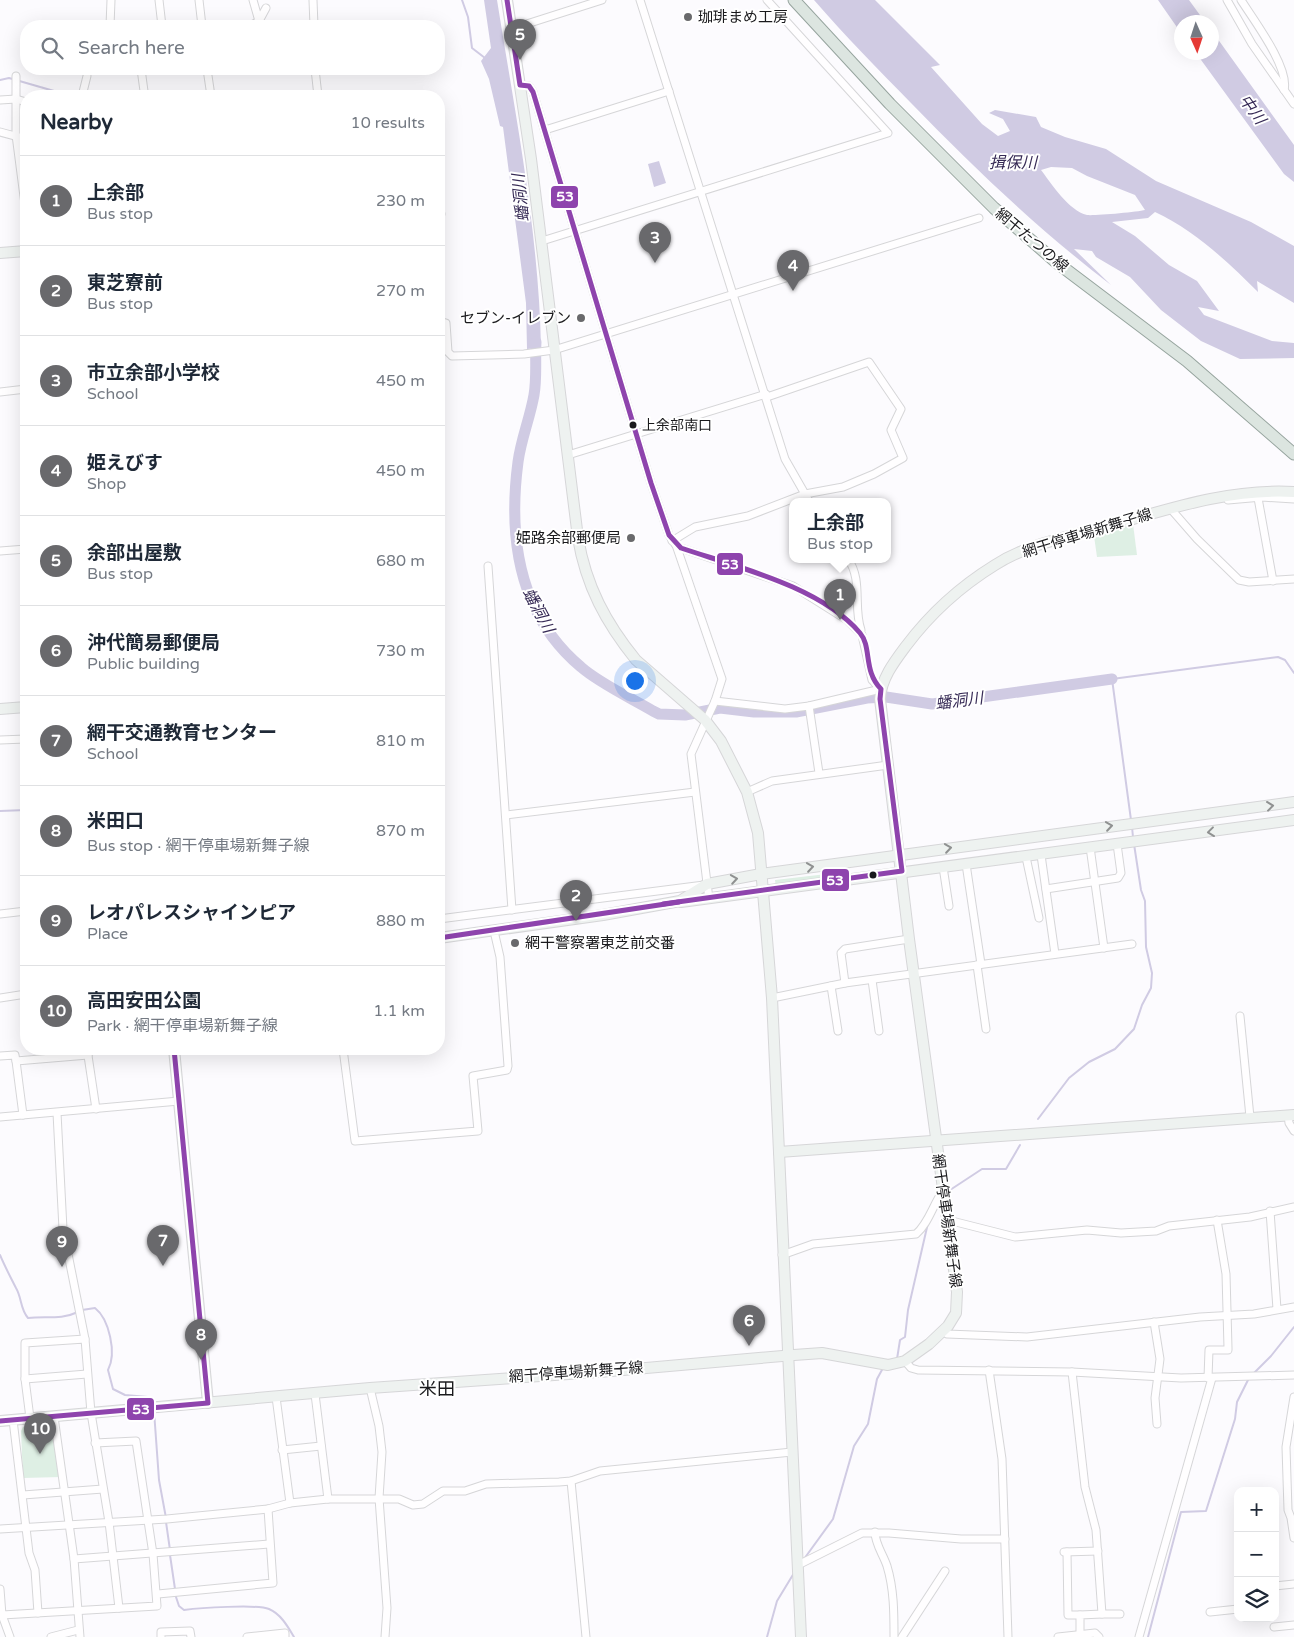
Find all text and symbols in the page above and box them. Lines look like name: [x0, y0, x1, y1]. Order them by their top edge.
place label: 珈琲まめ工房: [698, 8, 788, 26]
marker: 珈琲まめ工房: [682, 11, 694, 23]
north arrow: [1174, 15, 1219, 60]
pin: 5: [504, 19, 536, 60]
search box: [20, 20, 445, 75]
icon: search: [38, 34, 66, 62]
text: Search here: [78, 37, 185, 59]
water label: 中川: [1235, 91, 1271, 130]
text: Nearby: [40, 110, 113, 135]
text: 10 results: [351, 113, 425, 133]
water label: 揖保川: [989, 153, 1039, 173]
water label: 蟠洞川: [508, 171, 533, 223]
text: 上余部: [87, 182, 144, 204]
line badge: 53: [550, 185, 579, 209]
text: 53: [556, 188, 574, 205]
text: 1: [51, 191, 61, 211]
text: 230 m: [376, 191, 425, 211]
text: Bus stop: [87, 204, 153, 224]
street label: 網干たつの線: [992, 204, 1072, 276]
pin: 3: [639, 222, 671, 263]
pin: 4: [777, 250, 809, 291]
text: 東芝寮前: [87, 272, 163, 294]
text: 2: [51, 281, 61, 301]
text: 270 m: [376, 281, 425, 301]
text: Bus stop: [87, 294, 153, 314]
place label: セブン-イレブン: [460, 309, 571, 327]
marker: セブン-イレブン: [575, 312, 587, 324]
text: 市立余部小学校: [87, 362, 220, 384]
text: 3: [51, 371, 61, 391]
text: 450 m: [376, 371, 425, 391]
text: School: [87, 384, 139, 404]
place label: 上余部南口: [642, 417, 712, 434]
marker: 上余部南口: [628, 420, 638, 430]
text: 姫えびす: [87, 452, 163, 474]
text: 4: [51, 461, 61, 481]
text: 450 m: [376, 461, 425, 481]
text: Shop: [87, 474, 126, 494]
popup: [789, 498, 891, 563]
street label: 網干停車場新舞子線: [1020, 505, 1154, 561]
text: 上余部: [807, 512, 864, 534]
place label: 姫路余部郵便局: [516, 529, 621, 547]
marker: 姫路余部郵便局: [625, 532, 637, 544]
text: Bus stop: [807, 534, 873, 554]
text: 余部出屋敷: [87, 542, 182, 564]
text: 5: [51, 551, 61, 571]
text: 680 m: [376, 551, 425, 571]
line badge: 53: [716, 552, 744, 576]
text: 53: [721, 556, 739, 573]
text: Bus stop: [87, 564, 153, 584]
pin: 1: [824, 579, 856, 620]
water label: 蟠洞川: [518, 585, 559, 638]
text: 沖代簡易郵便局: [87, 632, 220, 654]
text: 6: [51, 641, 61, 661]
text: 730 m: [376, 641, 425, 661]
text: Public building: [87, 654, 200, 674]
your location: [622, 668, 648, 694]
water label: 蟠洞川: [934, 688, 986, 714]
text: 網干交通教育センター: [87, 722, 277, 744]
text: 7: [51, 731, 61, 751]
text: 810 m: [376, 731, 425, 751]
text: School: [87, 744, 139, 764]
one-way arrow: [1267, 801, 1275, 812]
text: 米田口: [87, 810, 144, 832]
text: 8: [51, 821, 61, 841]
text: 870 m: [376, 821, 425, 841]
one-way arrow: [1105, 822, 1113, 832]
one-way arrow: [1207, 826, 1215, 837]
text: Bus stop · 網干停車場新舞子線: [87, 836, 309, 856]
one-way arrow: [944, 843, 952, 854]
one-way arrow: [805, 863, 814, 873]
line badge: 53: [821, 868, 850, 892]
unlabelled marker: [868, 870, 878, 880]
text: 53: [826, 872, 844, 889]
one-way arrow: [730, 874, 738, 884]
pin: 2: [560, 880, 592, 921]
text: レオパレスシャインピア: [87, 902, 296, 924]
text: 9: [51, 911, 61, 931]
text: 880 m: [376, 911, 425, 931]
text: Place: [87, 924, 128, 944]
place label: 網干警察署東芝前交番: [525, 934, 675, 952]
marker: 網干警察署東芝前交番: [509, 937, 521, 949]
text: 高田安田公園: [87, 990, 201, 1012]
text: 10: [46, 1001, 66, 1021]
text: 1.1 km: [373, 1001, 425, 1021]
text: Park · 網干停車場新舞子線: [87, 1016, 278, 1036]
street label: 網干停車場新舞子線: [929, 1153, 965, 1289]
pin: 7: [147, 1225, 179, 1266]
pin: 9: [46, 1226, 78, 1267]
pin: 6: [733, 1305, 765, 1346]
pin: 8: [185, 1319, 217, 1360]
street label: 網干停車場新舞子線: [508, 1358, 644, 1386]
district label: 米田: [419, 1378, 455, 1400]
line badge: 53: [126, 1397, 155, 1421]
text: 53: [132, 1401, 150, 1418]
pin: 10: [24, 1413, 56, 1454]
map controls: [1234, 1487, 1279, 1622]
button: +: [1234, 1487, 1279, 1532]
button: −: [1234, 1532, 1279, 1577]
button: layers: [1234, 1577, 1279, 1622]

